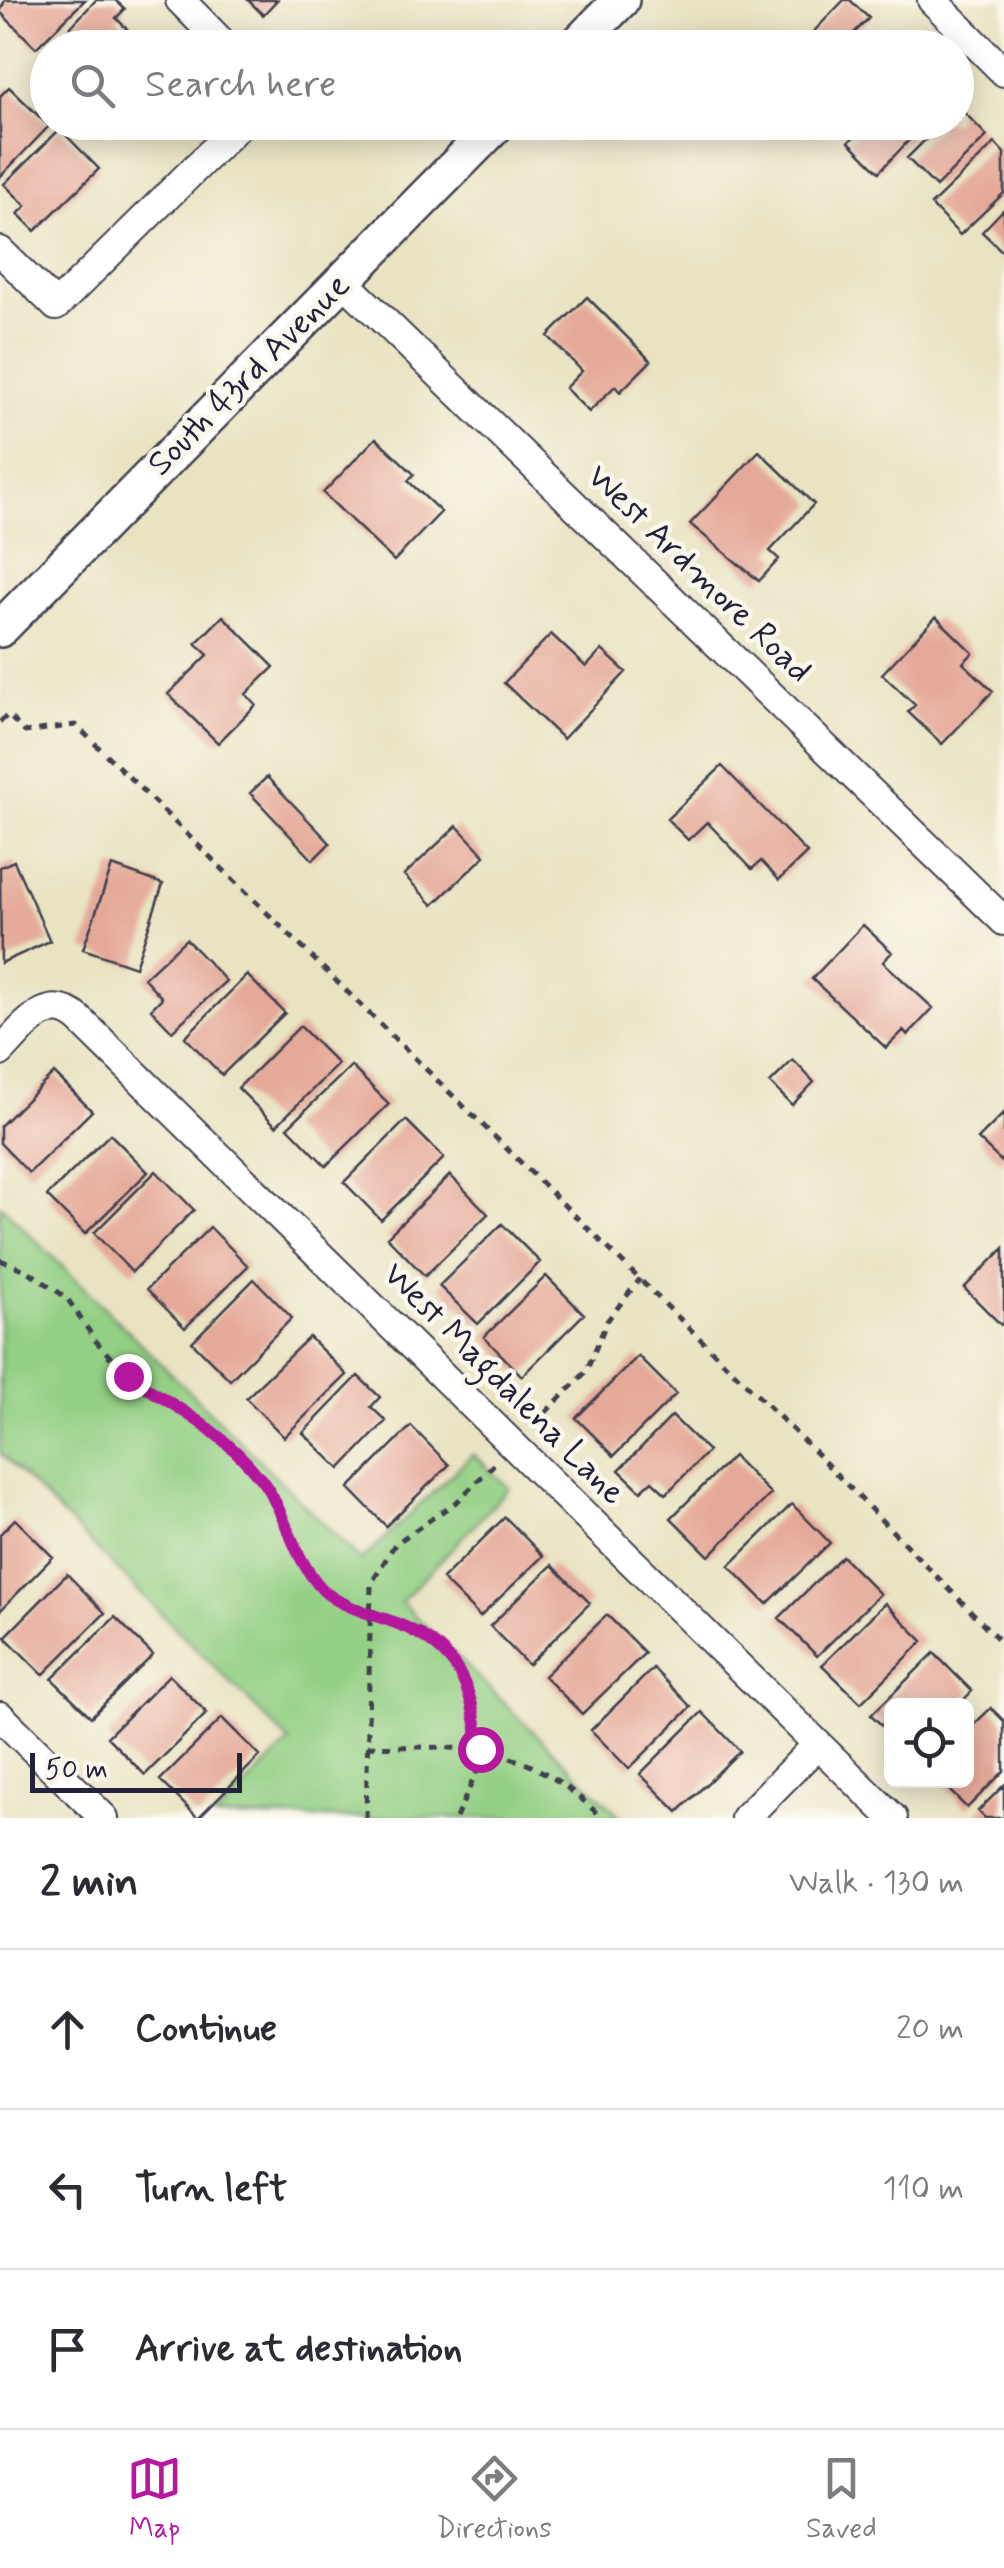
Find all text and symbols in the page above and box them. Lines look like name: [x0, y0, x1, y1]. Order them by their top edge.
search box: [30, 30, 974, 140]
icon: search: [65, 58, 120, 113]
text: Search here: [145, 61, 336, 110]
street label: South 43rd Avenue: [138, 264, 360, 486]
street label: West Ardmore Road: [576, 454, 822, 694]
street label: West Magdalena Lane: [370, 1253, 635, 1518]
route end: [106, 1354, 152, 1400]
map controls: [884, 1698, 974, 1788]
button: locate: [884, 1698, 974, 1788]
route start: [458, 1727, 504, 1773]
scale bar: [30, 1748, 242, 1792]
text: 50 m: [45, 1752, 108, 1789]
text: 2 min: [40, 1856, 139, 1911]
text: Walk · 130 m: [789, 1862, 964, 1904]
icon: ahead: [40, 2002, 95, 2057]
text: Continue: [135, 2005, 277, 2054]
text: 20 m: [896, 2008, 964, 2050]
icon: left: [40, 2162, 95, 2217]
text: Turn left: [135, 2165, 287, 2214]
text: 110 m: [883, 2168, 964, 2210]
icon: arrive: [40, 2322, 95, 2377]
text: Arrive at destination: [135, 2325, 462, 2374]
tab: Map: [127, 2451, 182, 2548]
tab: Directions: [437, 2451, 552, 2548]
tab: Saved: [806, 2451, 877, 2548]

